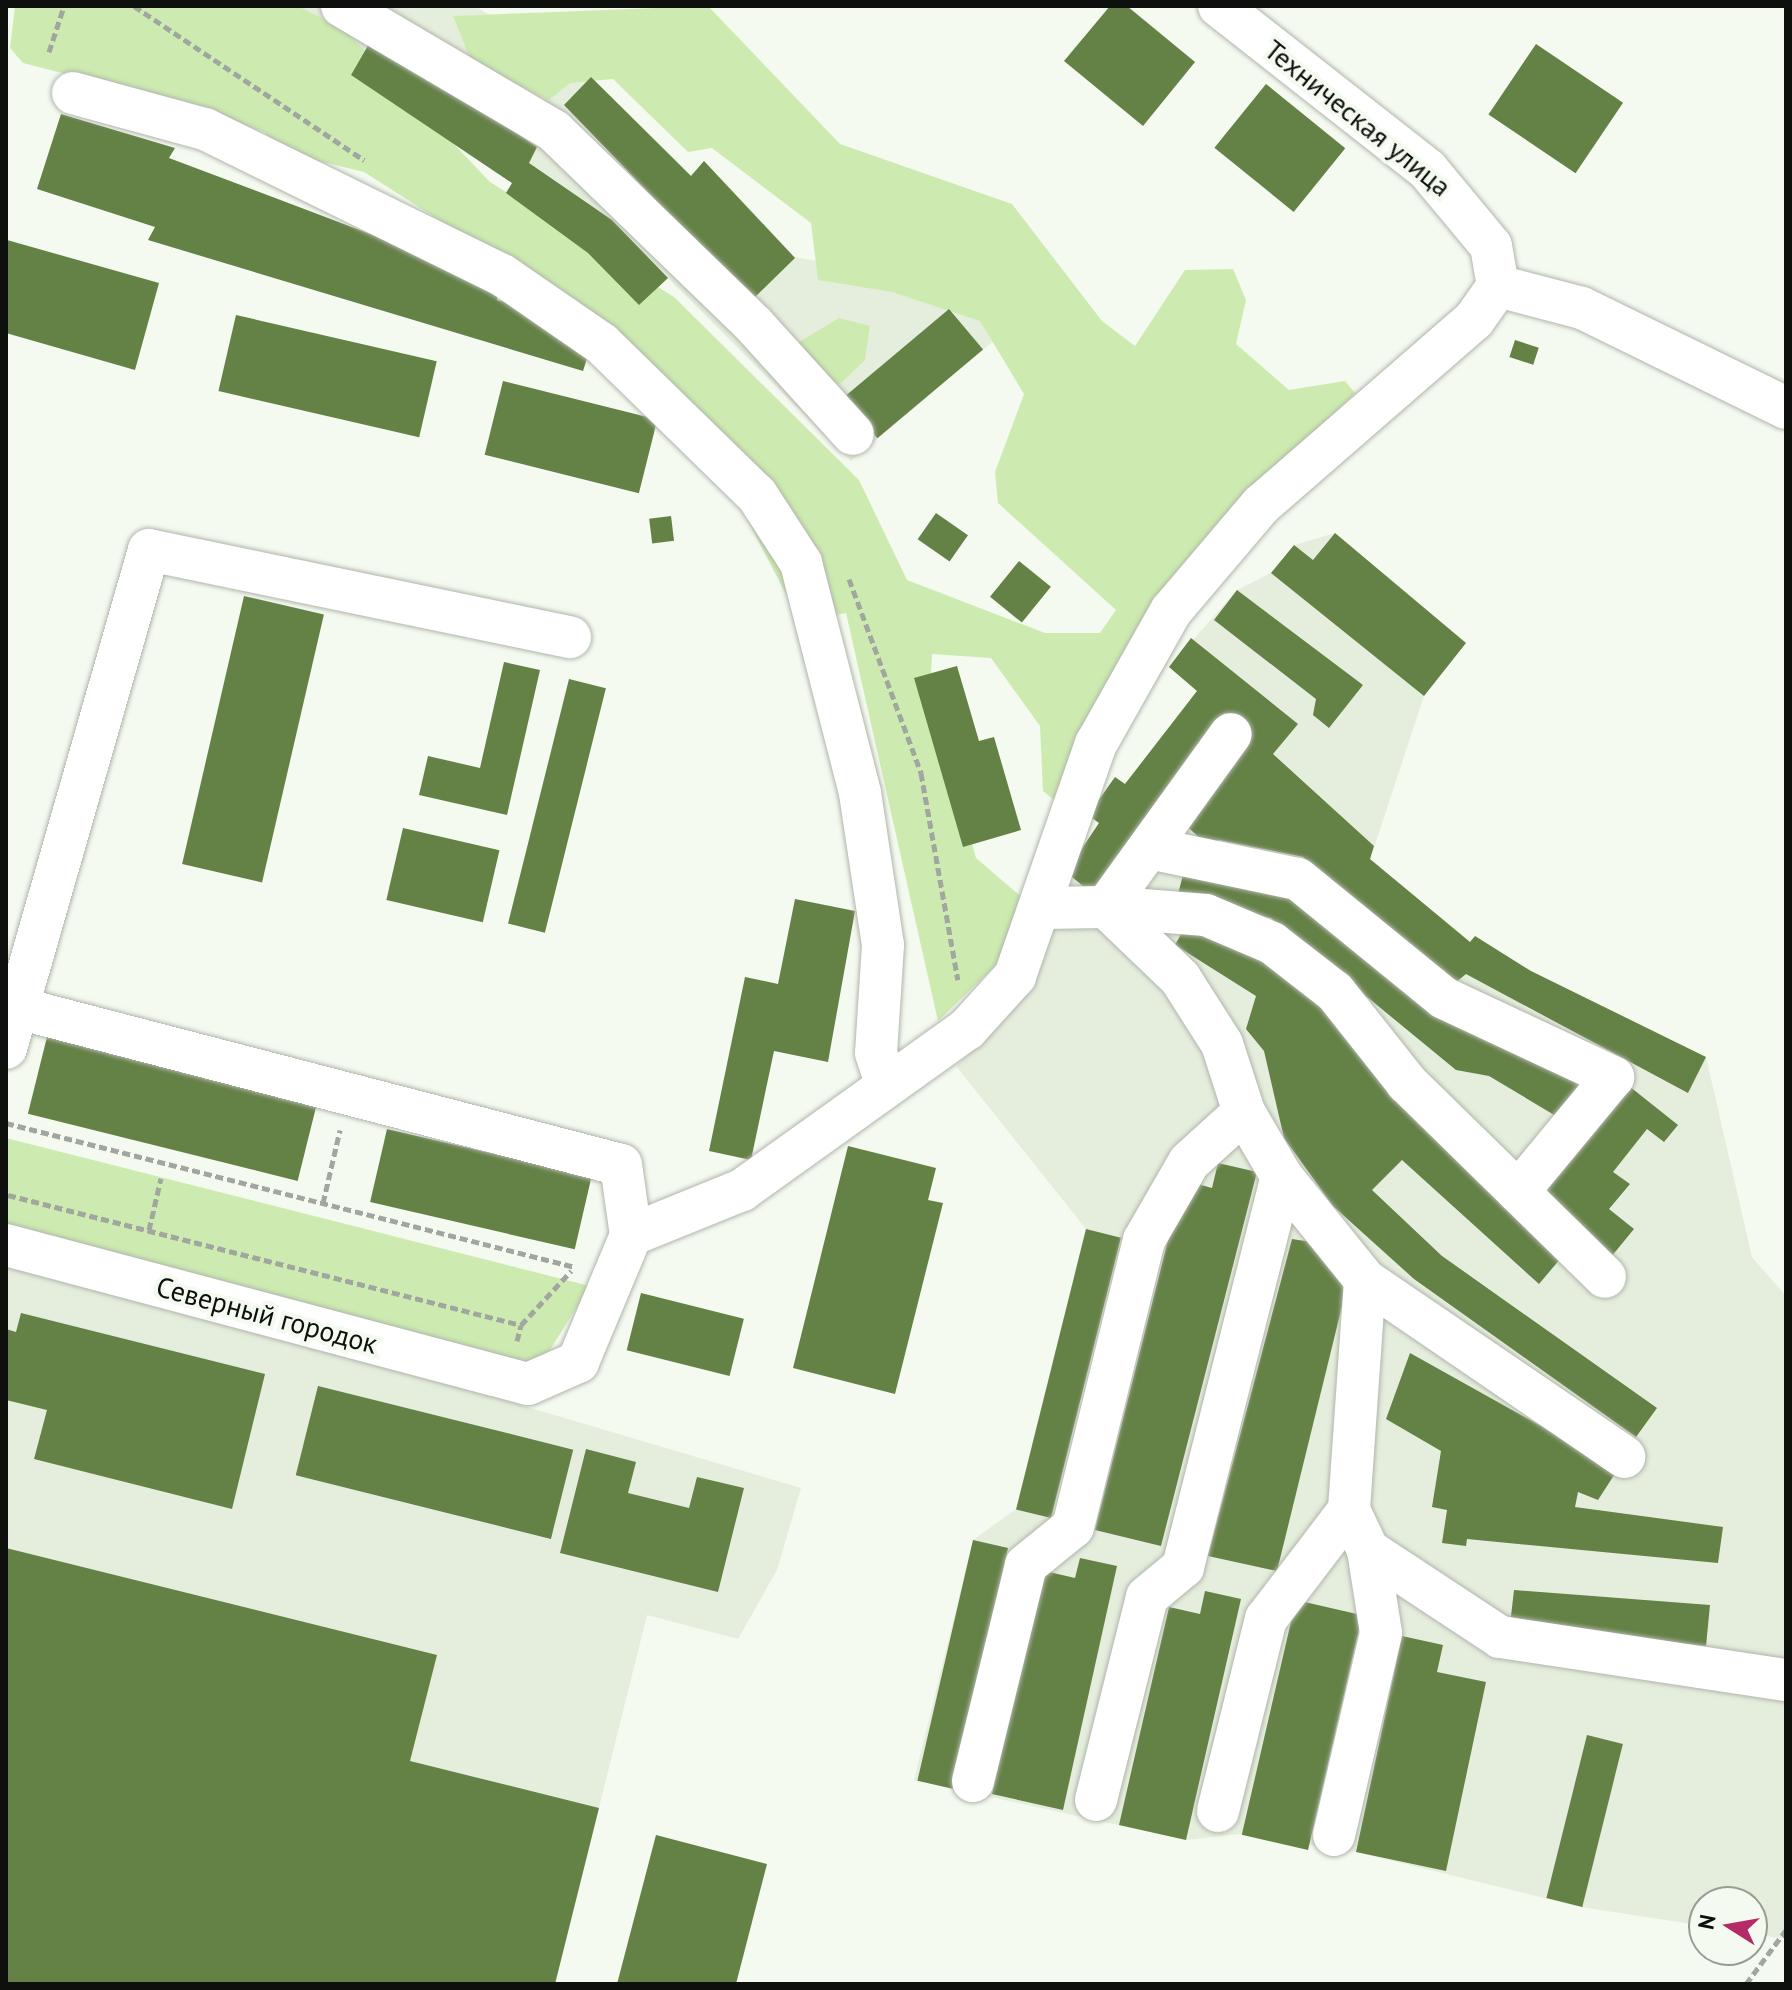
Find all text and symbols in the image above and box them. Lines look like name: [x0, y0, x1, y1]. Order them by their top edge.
street label: Техническая улица: [1258, 33, 1458, 203]
street label: Северный городок: [153, 1269, 381, 1361]
north arrow: [1688, 1886, 1768, 1966]
text: N: [1691, 1912, 1722, 1932]

